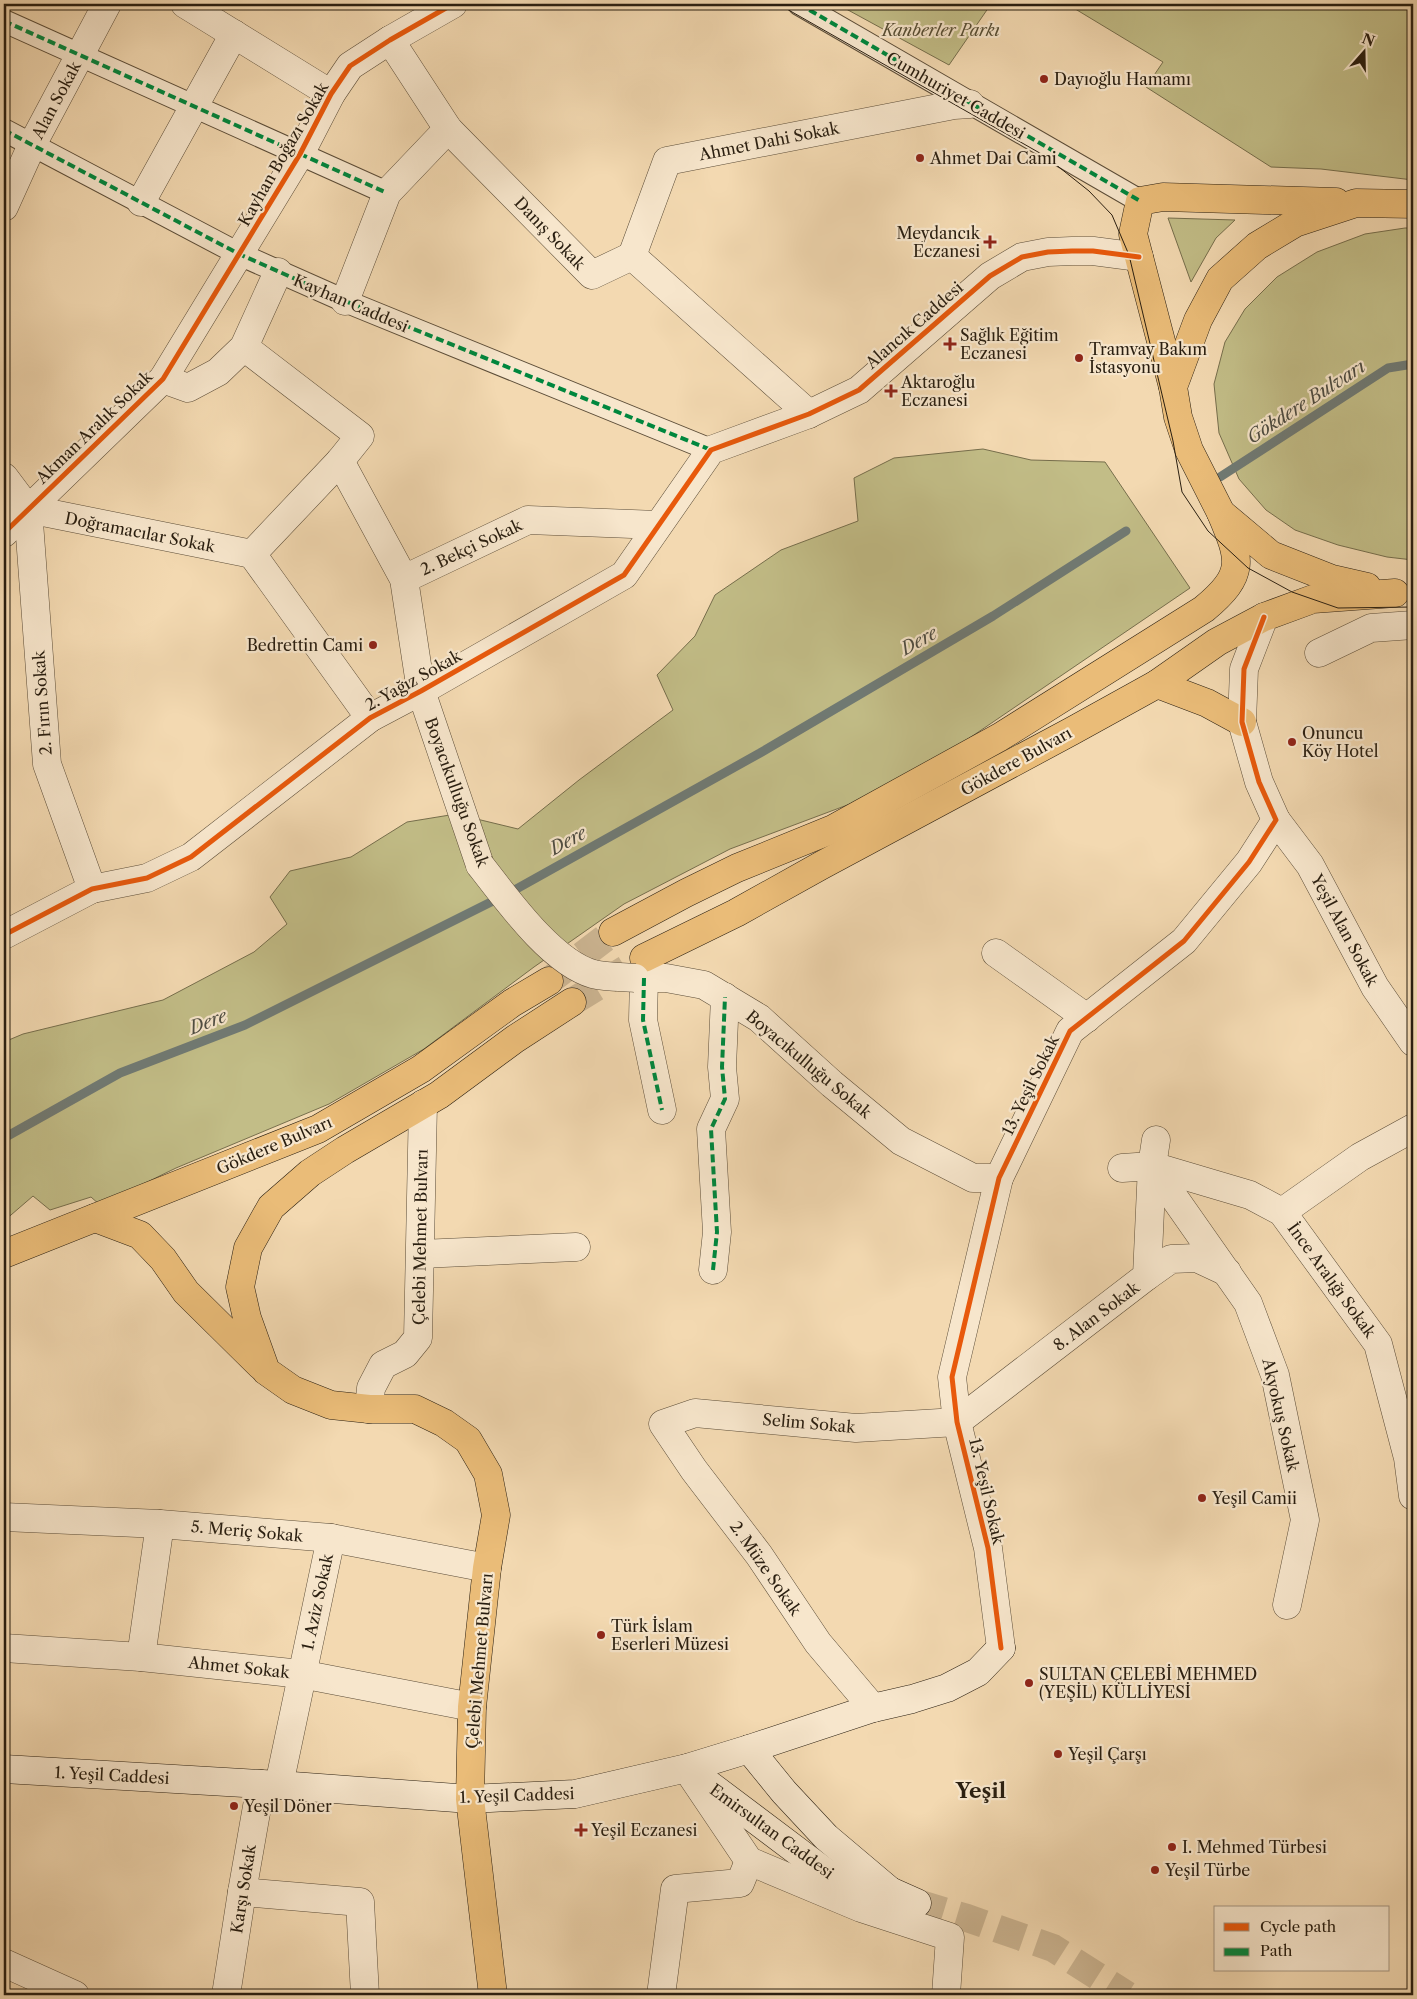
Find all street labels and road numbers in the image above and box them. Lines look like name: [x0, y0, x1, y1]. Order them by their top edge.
street label: Cumhuriyet Caddesi: [883, 47, 1029, 143]
street label: Alan Sokak: [27, 57, 85, 143]
street label: Kayhan Boğazı Sokak: [234, 78, 333, 230]
street label: Ahmet Dahi Sokak: [696, 117, 841, 165]
street label: Danış Sokak: [510, 192, 590, 274]
street label: Kayhan Caddesi: [290, 270, 412, 336]
street label: Alancık Caddesi: [860, 277, 967, 373]
street label: Akman Aralık Sokak: [31, 366, 157, 488]
street label: Doğramacılar Sokak: [63, 508, 218, 557]
street label: 2. Bekçi Sokak: [417, 514, 526, 579]
street label: 2. Yağız Sokak: [361, 645, 465, 715]
street label: 2. Fırın Sokak: [28, 649, 56, 756]
street label: Boyacıkulluğu Sokak: [421, 715, 494, 870]
street label: Gökdere Bulvarı: [957, 722, 1075, 800]
street label: Yeşil Alan Sokak: [1307, 870, 1383, 990]
street label: Boyacıkulluğu Sokak: [742, 1006, 876, 1123]
street label: 13. Yeşil Sokak: [997, 1031, 1063, 1138]
street label: Gökdere Bulvarı: [213, 1112, 335, 1178]
street label: Çelebi Mehmet Bulvarı: [408, 1149, 432, 1325]
street label: İnce Aralığı Sokak: [1284, 1219, 1381, 1342]
street label: 8. Alan Sokak: [1049, 1277, 1144, 1355]
street label: Akyokuş Sokak: [1258, 1356, 1304, 1474]
street label: Selim Sokak: [762, 1409, 857, 1437]
street label: 13. Yeşil Sokak: [965, 1436, 1009, 1547]
street label: 5. Meriç Sokak: [190, 1516, 305, 1546]
street label: 2. Müze Sokak: [726, 1517, 806, 1620]
street label: 1. Aziz Sokak: [297, 1551, 337, 1652]
street label: Çelebi Mehmet Bulvarı: [461, 1572, 497, 1750]
street label: Ahmet Sokak: [186, 1652, 291, 1682]
street label: 1. Yeşil Caddesi: [54, 1762, 170, 1788]
street label: Emirsultan Caddesi: [706, 1779, 838, 1883]
street label: 1. Yeşil Caddesi: [459, 1783, 575, 1807]
street label: Karşı Sokak: [226, 1842, 260, 1935]

